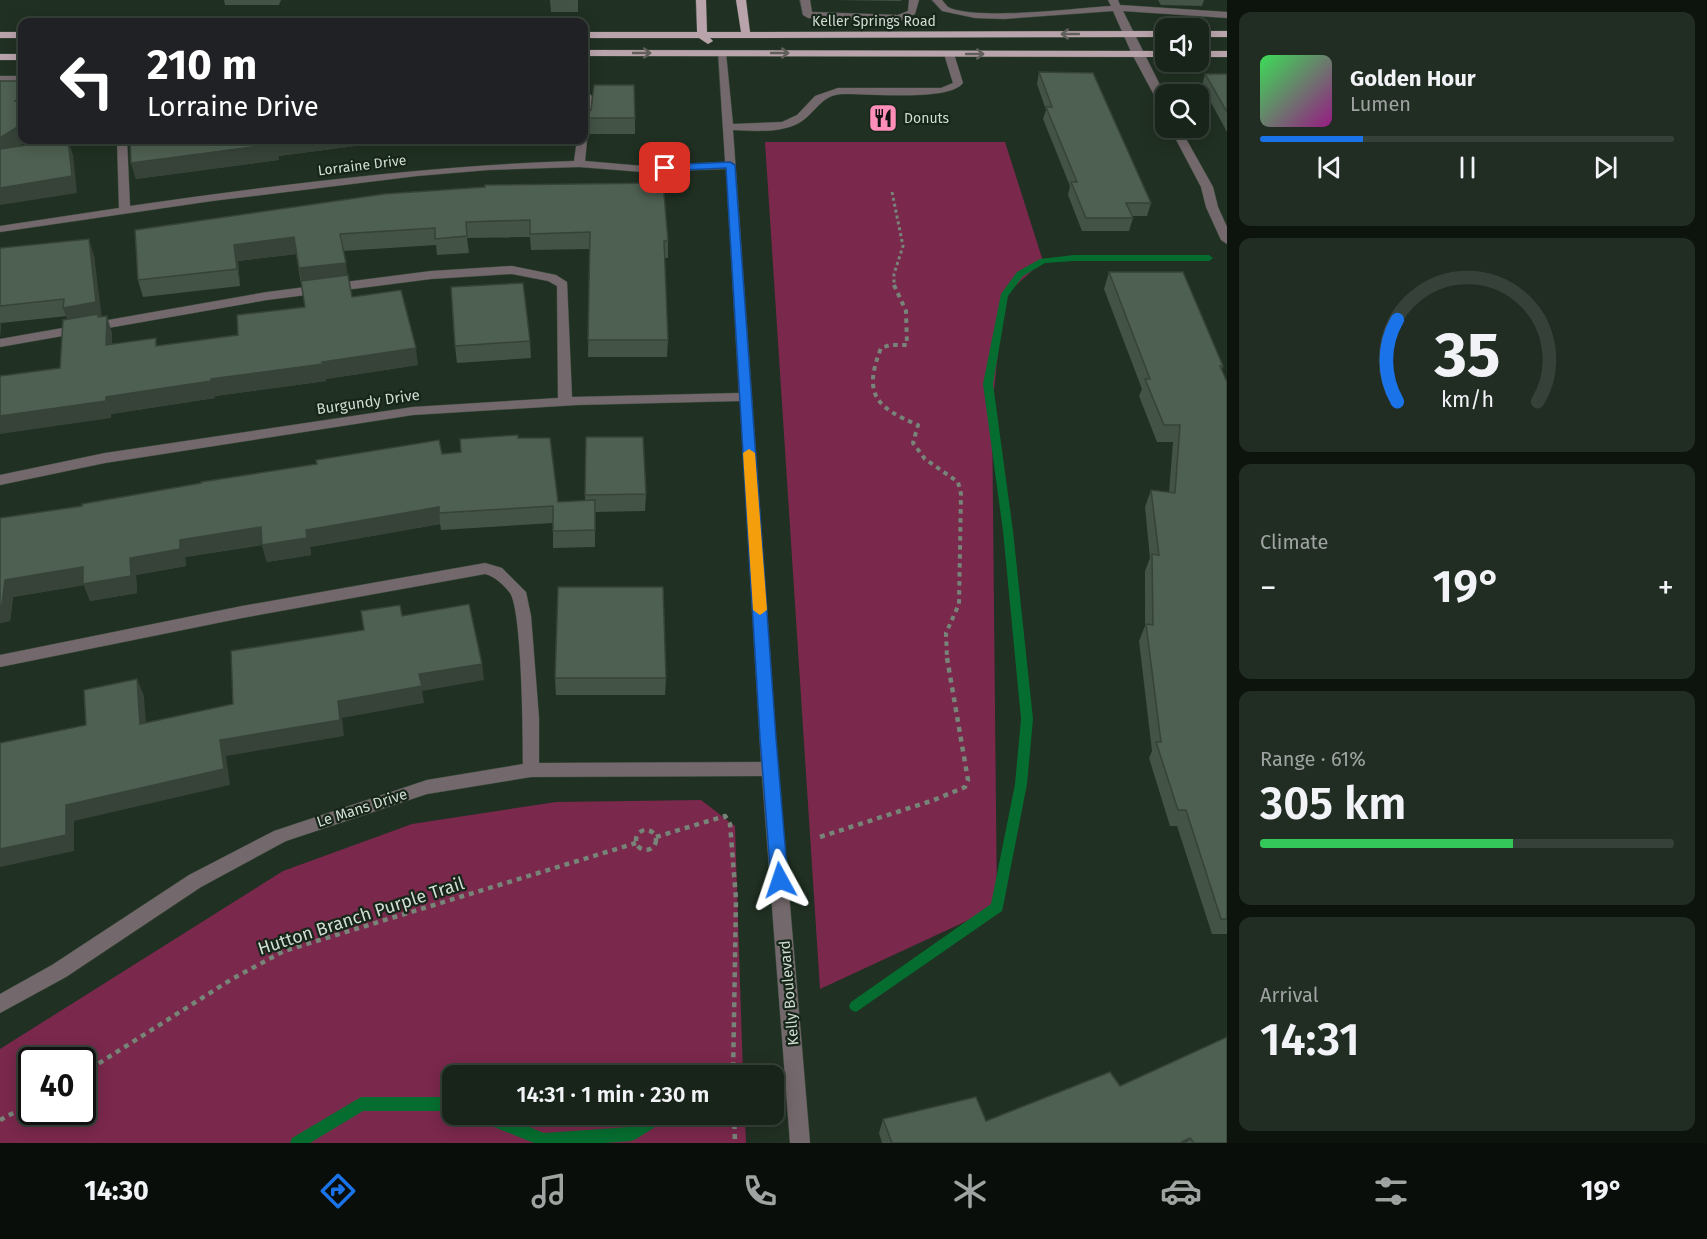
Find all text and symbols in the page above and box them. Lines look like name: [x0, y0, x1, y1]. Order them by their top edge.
street label: Keller Springs Road: [812, 13, 936, 30]
map controls: [1155, 18, 1209, 138]
button: sound: [1155, 18, 1209, 72]
one-way arrow: [1061, 28, 1081, 40]
text: 210 m: [147, 40, 257, 90]
icon: left: [48, 42, 126, 120]
one-way arrow: [631, 47, 651, 59]
one-way arrow: [769, 47, 789, 59]
one-way arrow: [964, 48, 984, 60]
text: Golden Hour: [1350, 65, 1476, 92]
button: search: [1155, 84, 1209, 138]
text: Lorraine Drive: [147, 91, 319, 123]
text: Lumen: [1350, 92, 1411, 116]
restaurant icon: Donuts: [867, 102, 899, 134]
place label: Donuts: [904, 110, 950, 127]
pin: [639, 142, 690, 193]
icon: arrive: [648, 151, 681, 184]
icon: previous: [1313, 151, 1346, 184]
icon: pause: [1451, 151, 1484, 184]
icon: next: [1589, 151, 1622, 184]
street label: Lorraine Drive: [317, 152, 407, 179]
text: 35: [1433, 318, 1500, 393]
street label: Burgundy Drive: [315, 386, 421, 418]
text: km/h: [1440, 388, 1494, 414]
text: Climate: [1260, 530, 1328, 554]
text: 19°: [1433, 560, 1501, 614]
text: −: [1260, 568, 1277, 608]
text: +: [1658, 568, 1674, 608]
text: Range · 61%: [1260, 747, 1366, 771]
text: 305 km: [1260, 777, 1406, 831]
street label: Le Mans Drive: [315, 785, 409, 831]
position arrow: [748, 848, 812, 912]
street label: Hutton Branch Purple Trail: [255, 872, 467, 960]
street label: Kelly Boulevard: [775, 940, 803, 1046]
text: Arrival: [1260, 983, 1319, 1007]
text: 14:31: [1260, 1013, 1360, 1067]
speed limit sign: 40: [18, 1047, 96, 1125]
text: 14:31 · 1 min · 230 m: [516, 1081, 710, 1108]
icon: directions: [317, 1170, 359, 1212]
icon: music: [528, 1170, 570, 1212]
icon: phone: [739, 1170, 781, 1212]
icon: climate: [949, 1170, 991, 1212]
icon: car: [1160, 1170, 1202, 1212]
icon: filters: [1370, 1170, 1412, 1212]
text: 14:30: [84, 1175, 149, 1207]
text: 19°: [1581, 1175, 1623, 1207]

